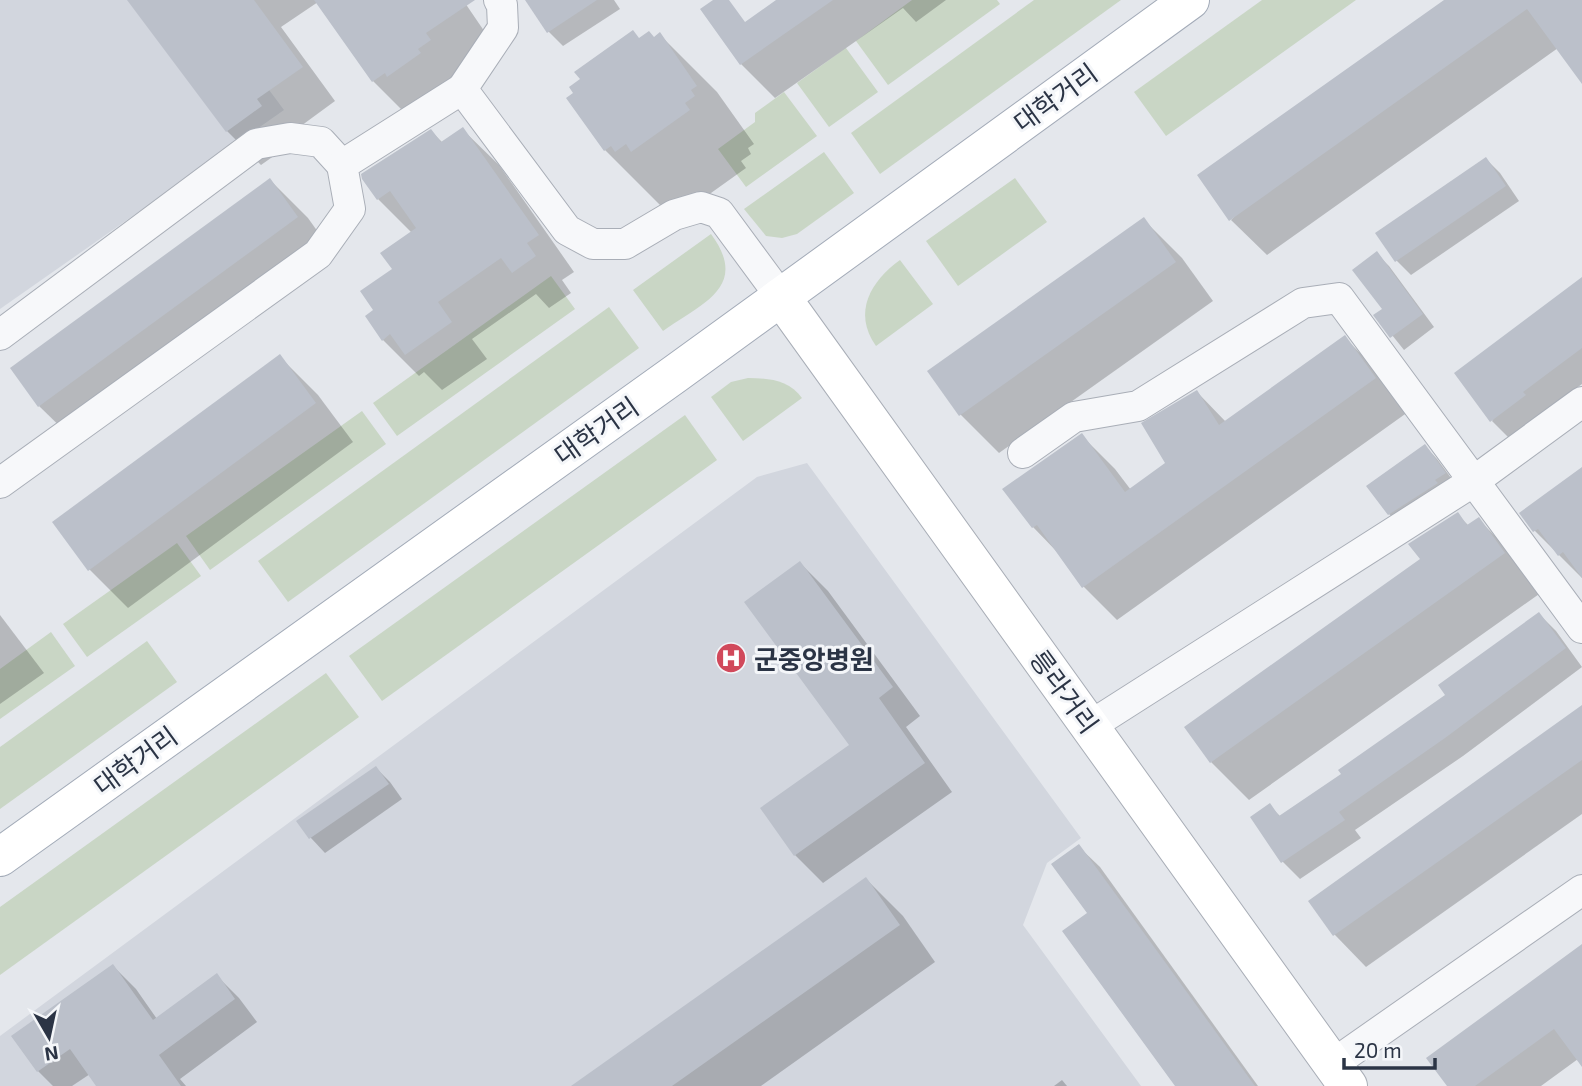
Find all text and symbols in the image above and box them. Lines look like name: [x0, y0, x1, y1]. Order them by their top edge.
street label: 대학거리: [1007, 56, 1103, 138]
street label: 대학거리: [548, 390, 644, 470]
hospital icon: 군중앙병원: [714, 641, 748, 675]
place label: 군중앙병원: [754, 643, 874, 674]
street label: 릉라거리: [1024, 643, 1106, 739]
street label: 대학거리: [87, 719, 183, 801]
north arrow: [14, 1002, 84, 1072]
scale bar: [1344, 1026, 1435, 1070]
text: 20 m: [1354, 1037, 1402, 1062]
text: N: [43, 1042, 60, 1067]

